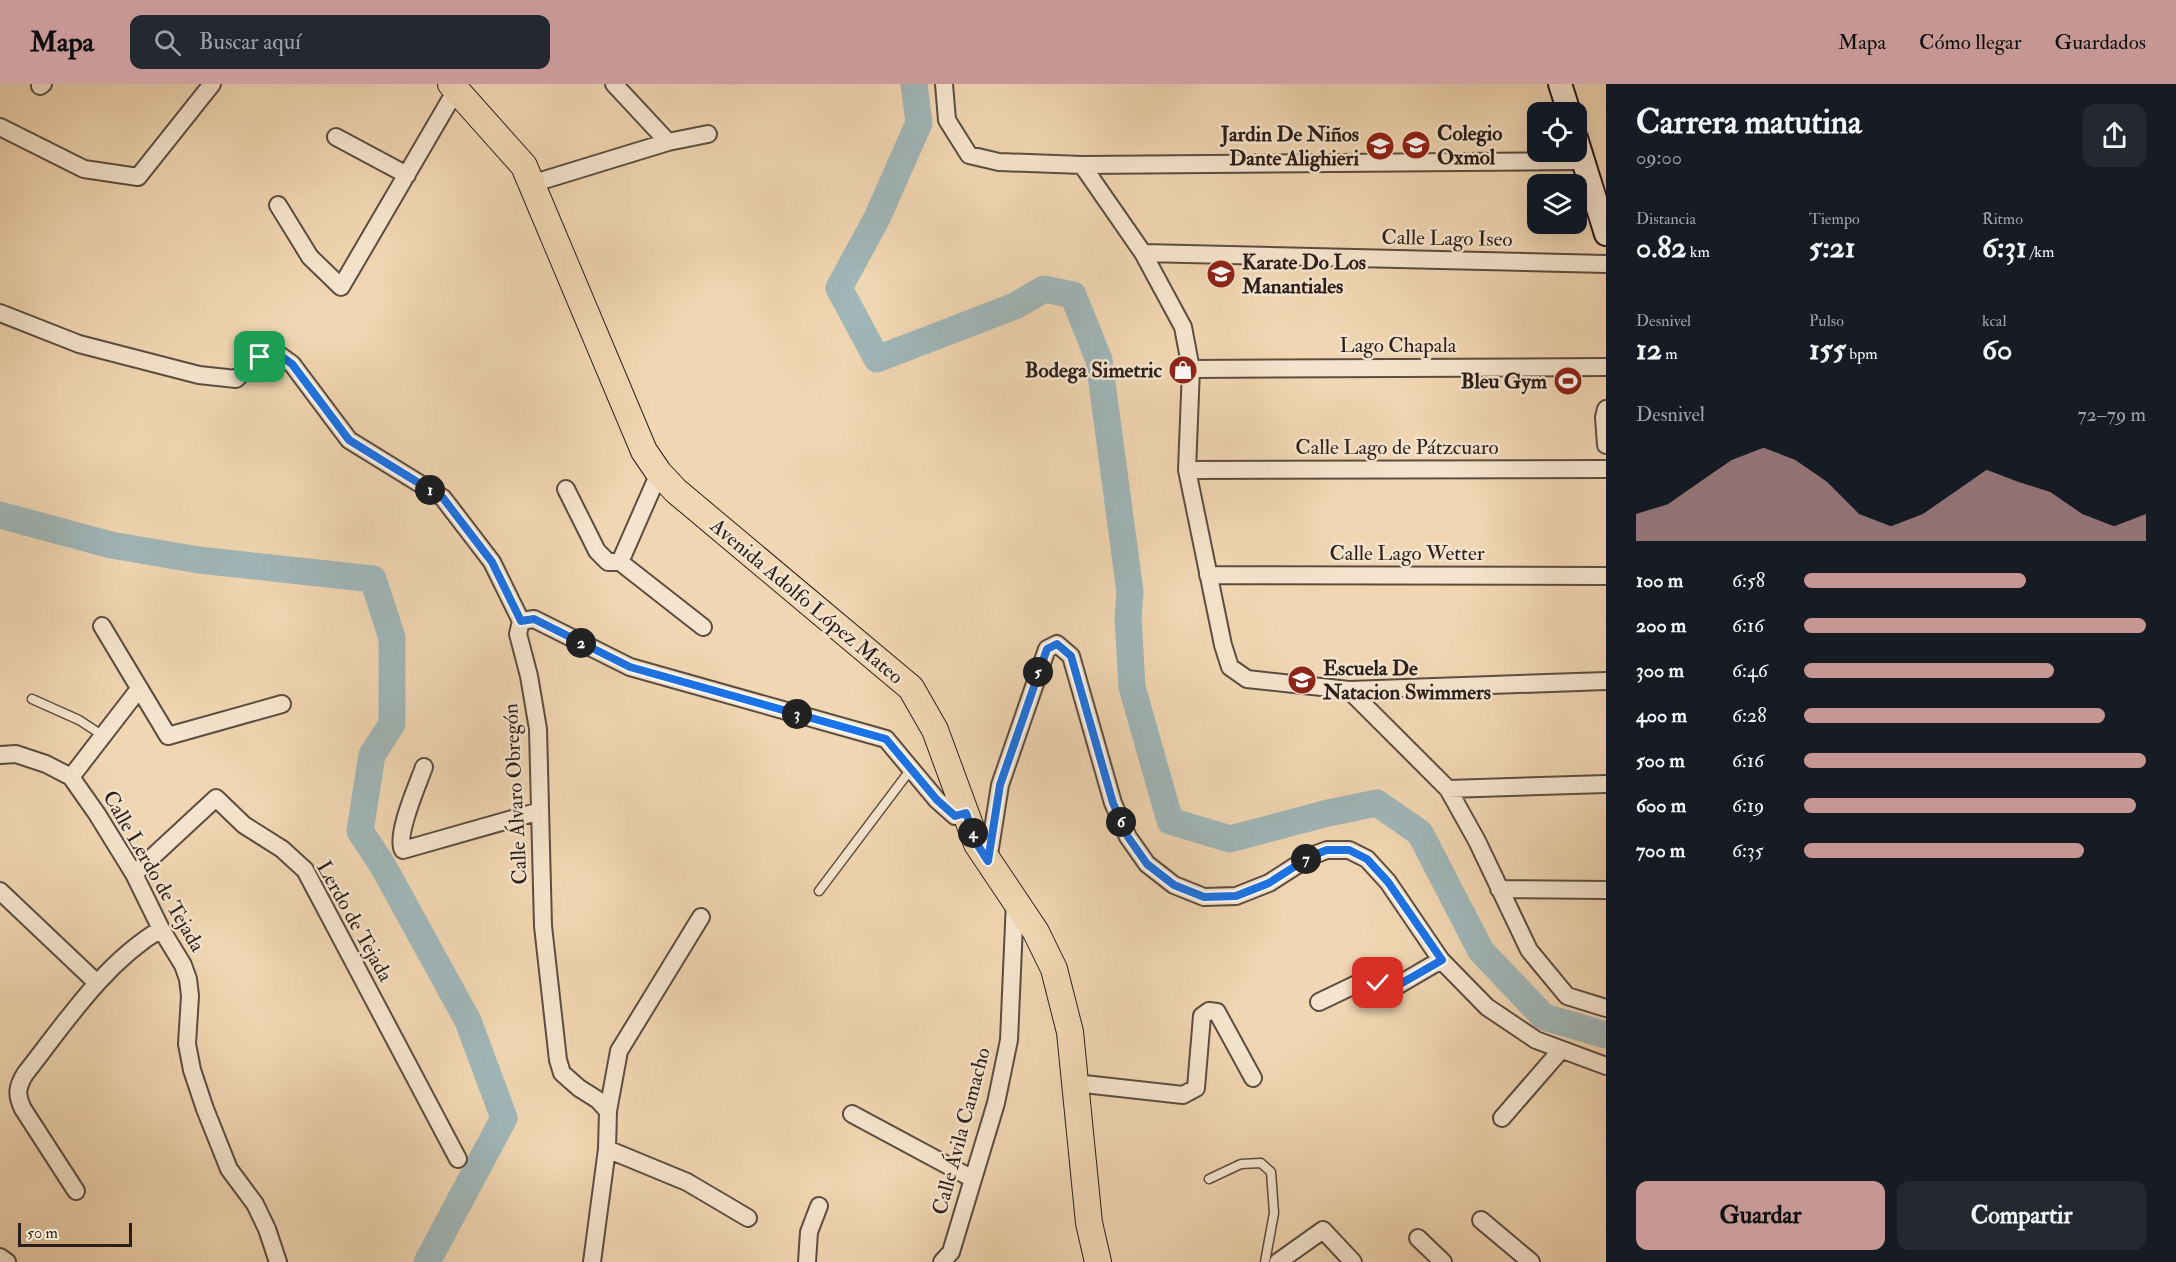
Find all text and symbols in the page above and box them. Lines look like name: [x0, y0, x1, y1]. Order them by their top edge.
search box: [130, 15, 550, 69]
text: Mapa: [30, 25, 94, 60]
icon: search: [151, 26, 184, 59]
text: Buscar aquí: [199, 28, 301, 56]
text: Mapa: [1838, 29, 1886, 56]
text: Cómo llegar: [1919, 29, 2022, 56]
text: Guardados: [2055, 29, 2146, 56]
map controls: [1527, 102, 1587, 234]
button: locate: [1527, 102, 1587, 162]
text: Carrera matutina: [1636, 102, 1862, 143]
button: share: [2083, 104, 2146, 167]
place label: Colegio Oxmol: [1437, 120, 1502, 171]
place label: Jardin De Niños Dante Alighieri: [1220, 121, 1359, 172]
school or university icon: Colegio Oxmol: [1400, 129, 1432, 161]
school or university icon: Jardin De Niños Dante Alighieri: [1364, 130, 1396, 162]
text: 09:00: [1636, 145, 1682, 170]
button: layers: [1527, 174, 1587, 234]
text: Distancia: [1636, 209, 1696, 229]
text: Tiempo: [1809, 209, 1860, 229]
text: Ritmo: [1982, 209, 2023, 229]
street label: Calle Lago Iseo: [1381, 224, 1513, 253]
text: 0.82: [1636, 229, 1687, 266]
text: 5:21: [1809, 229, 1856, 266]
text: 6:31: [1982, 229, 2027, 266]
text: km: [1687, 242, 1710, 262]
text: /km: [2027, 242, 2054, 262]
place label: Karate Do Los Manantiales: [1241, 249, 1366, 300]
school or university icon: Karate Do Los Manantiales: [1205, 258, 1237, 290]
text: Desnivel: [1636, 311, 1691, 331]
text: Pulso: [1809, 311, 1844, 331]
text: kcal: [1982, 311, 2007, 331]
pin: [234, 331, 285, 382]
text: 12: [1636, 331, 1662, 368]
text: 155: [1809, 331, 1846, 368]
text: 60: [1982, 331, 2013, 368]
street label: Lago Chapala: [1339, 332, 1457, 359]
icon: arrive: [243, 340, 276, 373]
text: m: [1662, 344, 1678, 364]
text: bpm: [1846, 344, 1878, 364]
shop icon: Bodega Simetric: [1167, 354, 1199, 386]
place label: Bodega Simetric: [1025, 357, 1163, 384]
sports icon: Bleu Gym: [1552, 365, 1584, 397]
place label: Bleu Gym: [1461, 368, 1548, 395]
text: Desnivel: [1636, 402, 1705, 427]
text: 72–79 m: [2077, 402, 2146, 427]
street label: Calle Lago de Pátzcuaro: [1295, 434, 1499, 461]
pin: 1: [415, 475, 445, 505]
text: 1: [427, 480, 433, 500]
street label: Avenida Adolfo López Mateo: [704, 512, 909, 690]
street label: Calle Lago Wetter: [1330, 540, 1485, 567]
text: 100 m: [1636, 568, 1683, 593]
text: 6:58: [1732, 568, 1765, 593]
text: 200 m: [1636, 613, 1686, 638]
text: 6:16: [1732, 613, 1764, 638]
pin: 2: [566, 628, 596, 658]
text: 2: [577, 633, 585, 653]
place label: Escuela De Natacion Swimmers: [1322, 655, 1491, 706]
pin: 5: [1023, 657, 1053, 687]
text: 300 m: [1636, 658, 1684, 683]
text: 6:46: [1732, 658, 1768, 683]
text: 5: [1034, 662, 1042, 682]
school or university icon: Escuela De Natacion Swimmers: [1286, 664, 1318, 696]
pin: 3: [782, 699, 812, 729]
street label: Calle Álvaro Obregón: [497, 702, 534, 885]
text: 400 m: [1636, 703, 1687, 728]
text: 6:28: [1732, 703, 1767, 728]
text: 3: [794, 704, 800, 724]
text: 500 m: [1636, 748, 1685, 773]
text: 6:16: [1732, 748, 1764, 773]
street label: Calle Lerdo de Tejada: [96, 786, 211, 957]
text: 600 m: [1636, 793, 1686, 818]
text: 6:19: [1732, 793, 1764, 818]
pin: 6: [1106, 807, 1136, 837]
text: 6: [1117, 812, 1125, 832]
pin: 4: [958, 818, 988, 848]
text: 4: [969, 823, 977, 843]
text: 700 m: [1636, 838, 1685, 863]
text: 6:35: [1732, 838, 1764, 863]
pin: 7: [1291, 844, 1321, 874]
text: 7: [1302, 849, 1310, 869]
street label: Lerdo de Tejada: [310, 856, 399, 987]
pin: [1352, 957, 1403, 1008]
icon: check: [1361, 966, 1394, 999]
street label: Calle Ávila Camacho: [926, 1044, 997, 1218]
button: Guardar: [1636, 1181, 1885, 1250]
button: Compartir: [1897, 1181, 2146, 1250]
scale bar: [18, 1220, 132, 1248]
text: 50 m: [27, 1223, 58, 1243]

